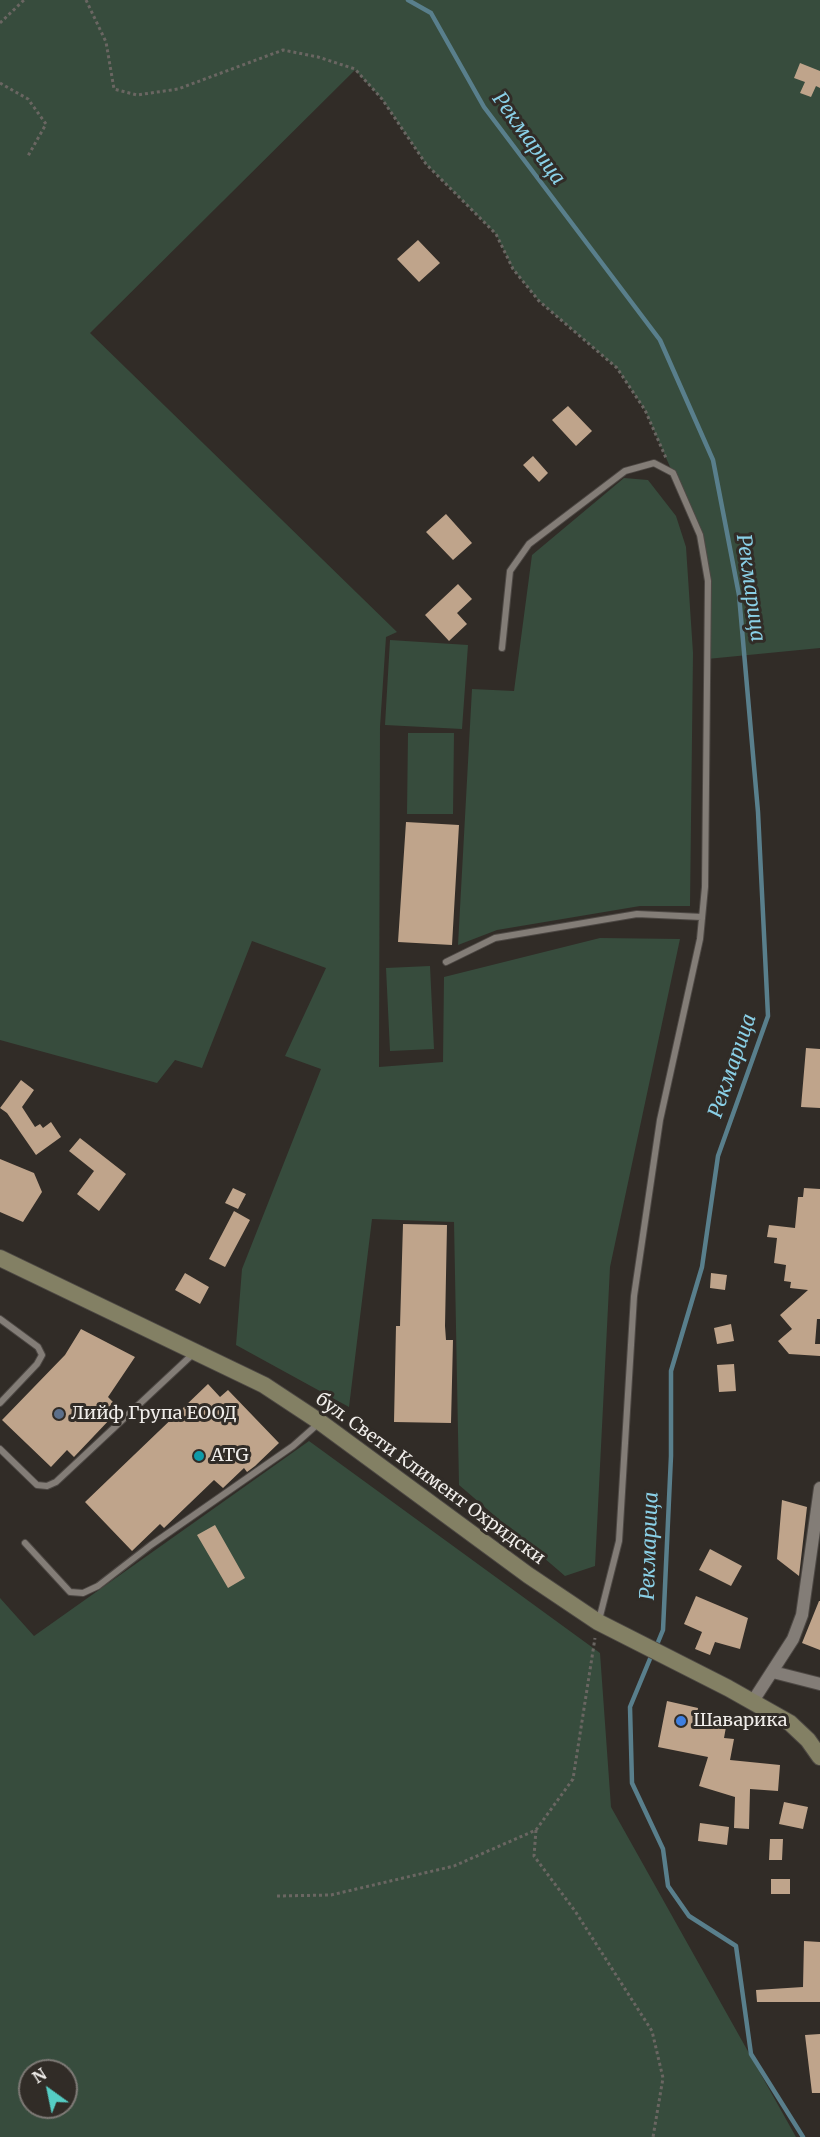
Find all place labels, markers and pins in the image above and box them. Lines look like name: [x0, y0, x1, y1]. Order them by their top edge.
place label: Лийф Група ЕООД: [71, 1403, 237, 1425]
marker: Лийф Група ЕООД: [52, 1407, 66, 1421]
place label: ATG: [211, 1445, 248, 1467]
marker: ATG: [192, 1449, 206, 1463]
place label: Шаварика: [693, 1710, 787, 1732]
marker: Шаварика: [674, 1714, 688, 1728]

